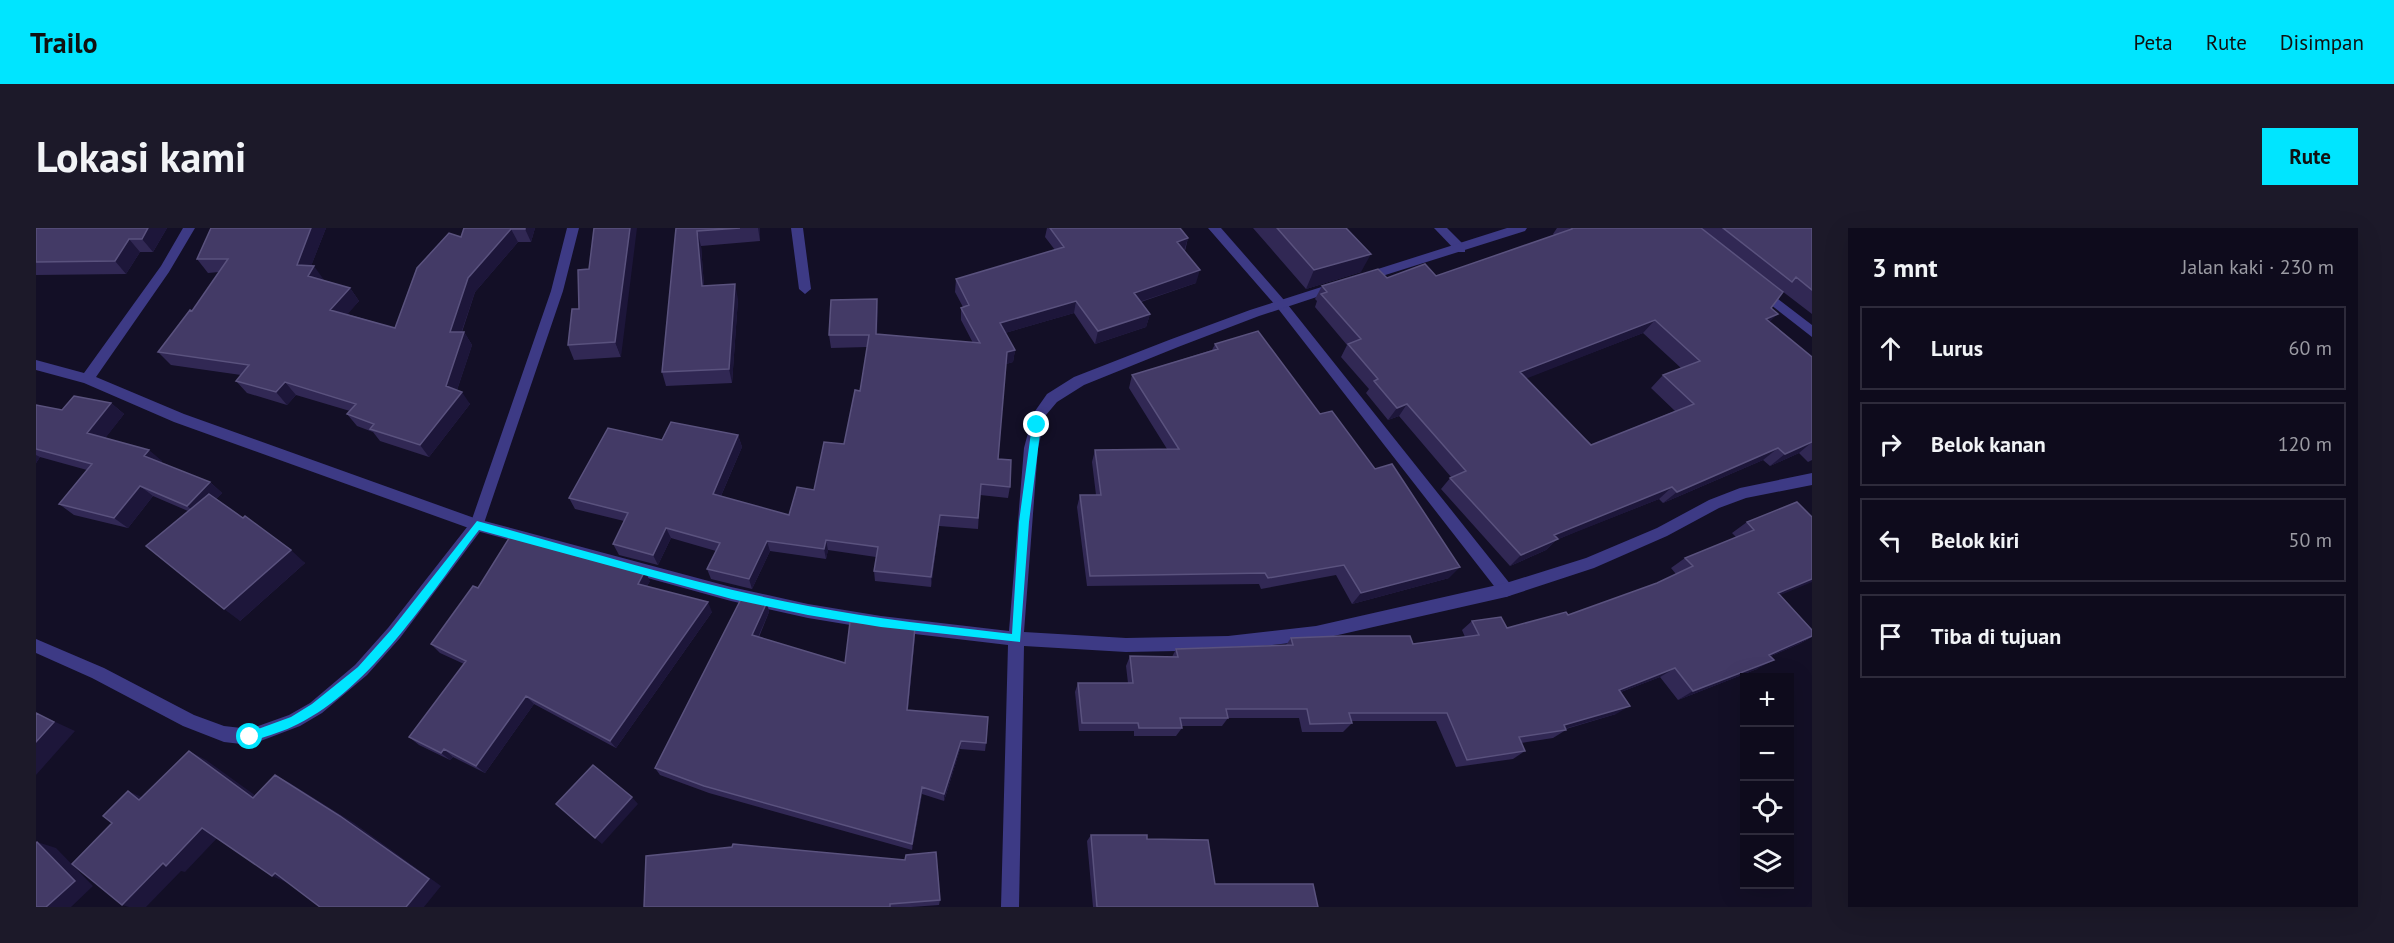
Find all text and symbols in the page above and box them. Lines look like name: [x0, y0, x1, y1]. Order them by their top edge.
text: Trailo: [30, 24, 97, 61]
text: Peta: [2133, 29, 2173, 56]
text: Rute: [2206, 29, 2247, 56]
text: Disimpan: [2280, 29, 2364, 56]
button: Rute: [2262, 128, 2358, 185]
text: Lokasi kami: [36, 129, 246, 184]
text: 3 mnt: [1872, 251, 1938, 284]
text: Jalan kaki · 230 m: [2181, 254, 2334, 280]
icon: ahead: [1874, 332, 1907, 365]
text: Lurus: [1931, 334, 1983, 362]
text: 60 m: [2289, 335, 2332, 361]
route end: [1023, 411, 1049, 437]
icon: right: [1874, 428, 1907, 461]
text: Belok kanan: [1931, 430, 2046, 458]
text: 120 m: [2278, 431, 2332, 457]
icon: left: [1874, 524, 1907, 557]
text: Belok kiri: [1931, 526, 2020, 554]
text: 50 m: [2289, 527, 2332, 553]
icon: arrive: [1874, 620, 1907, 653]
text: Tiba di tujuan: [1931, 622, 2061, 650]
map controls: [1740, 673, 1794, 889]
button: +: [1740, 673, 1794, 727]
route start: [236, 723, 262, 749]
button: −: [1740, 727, 1794, 781]
button: locate: [1740, 781, 1794, 835]
button: layers: [1740, 835, 1794, 889]

